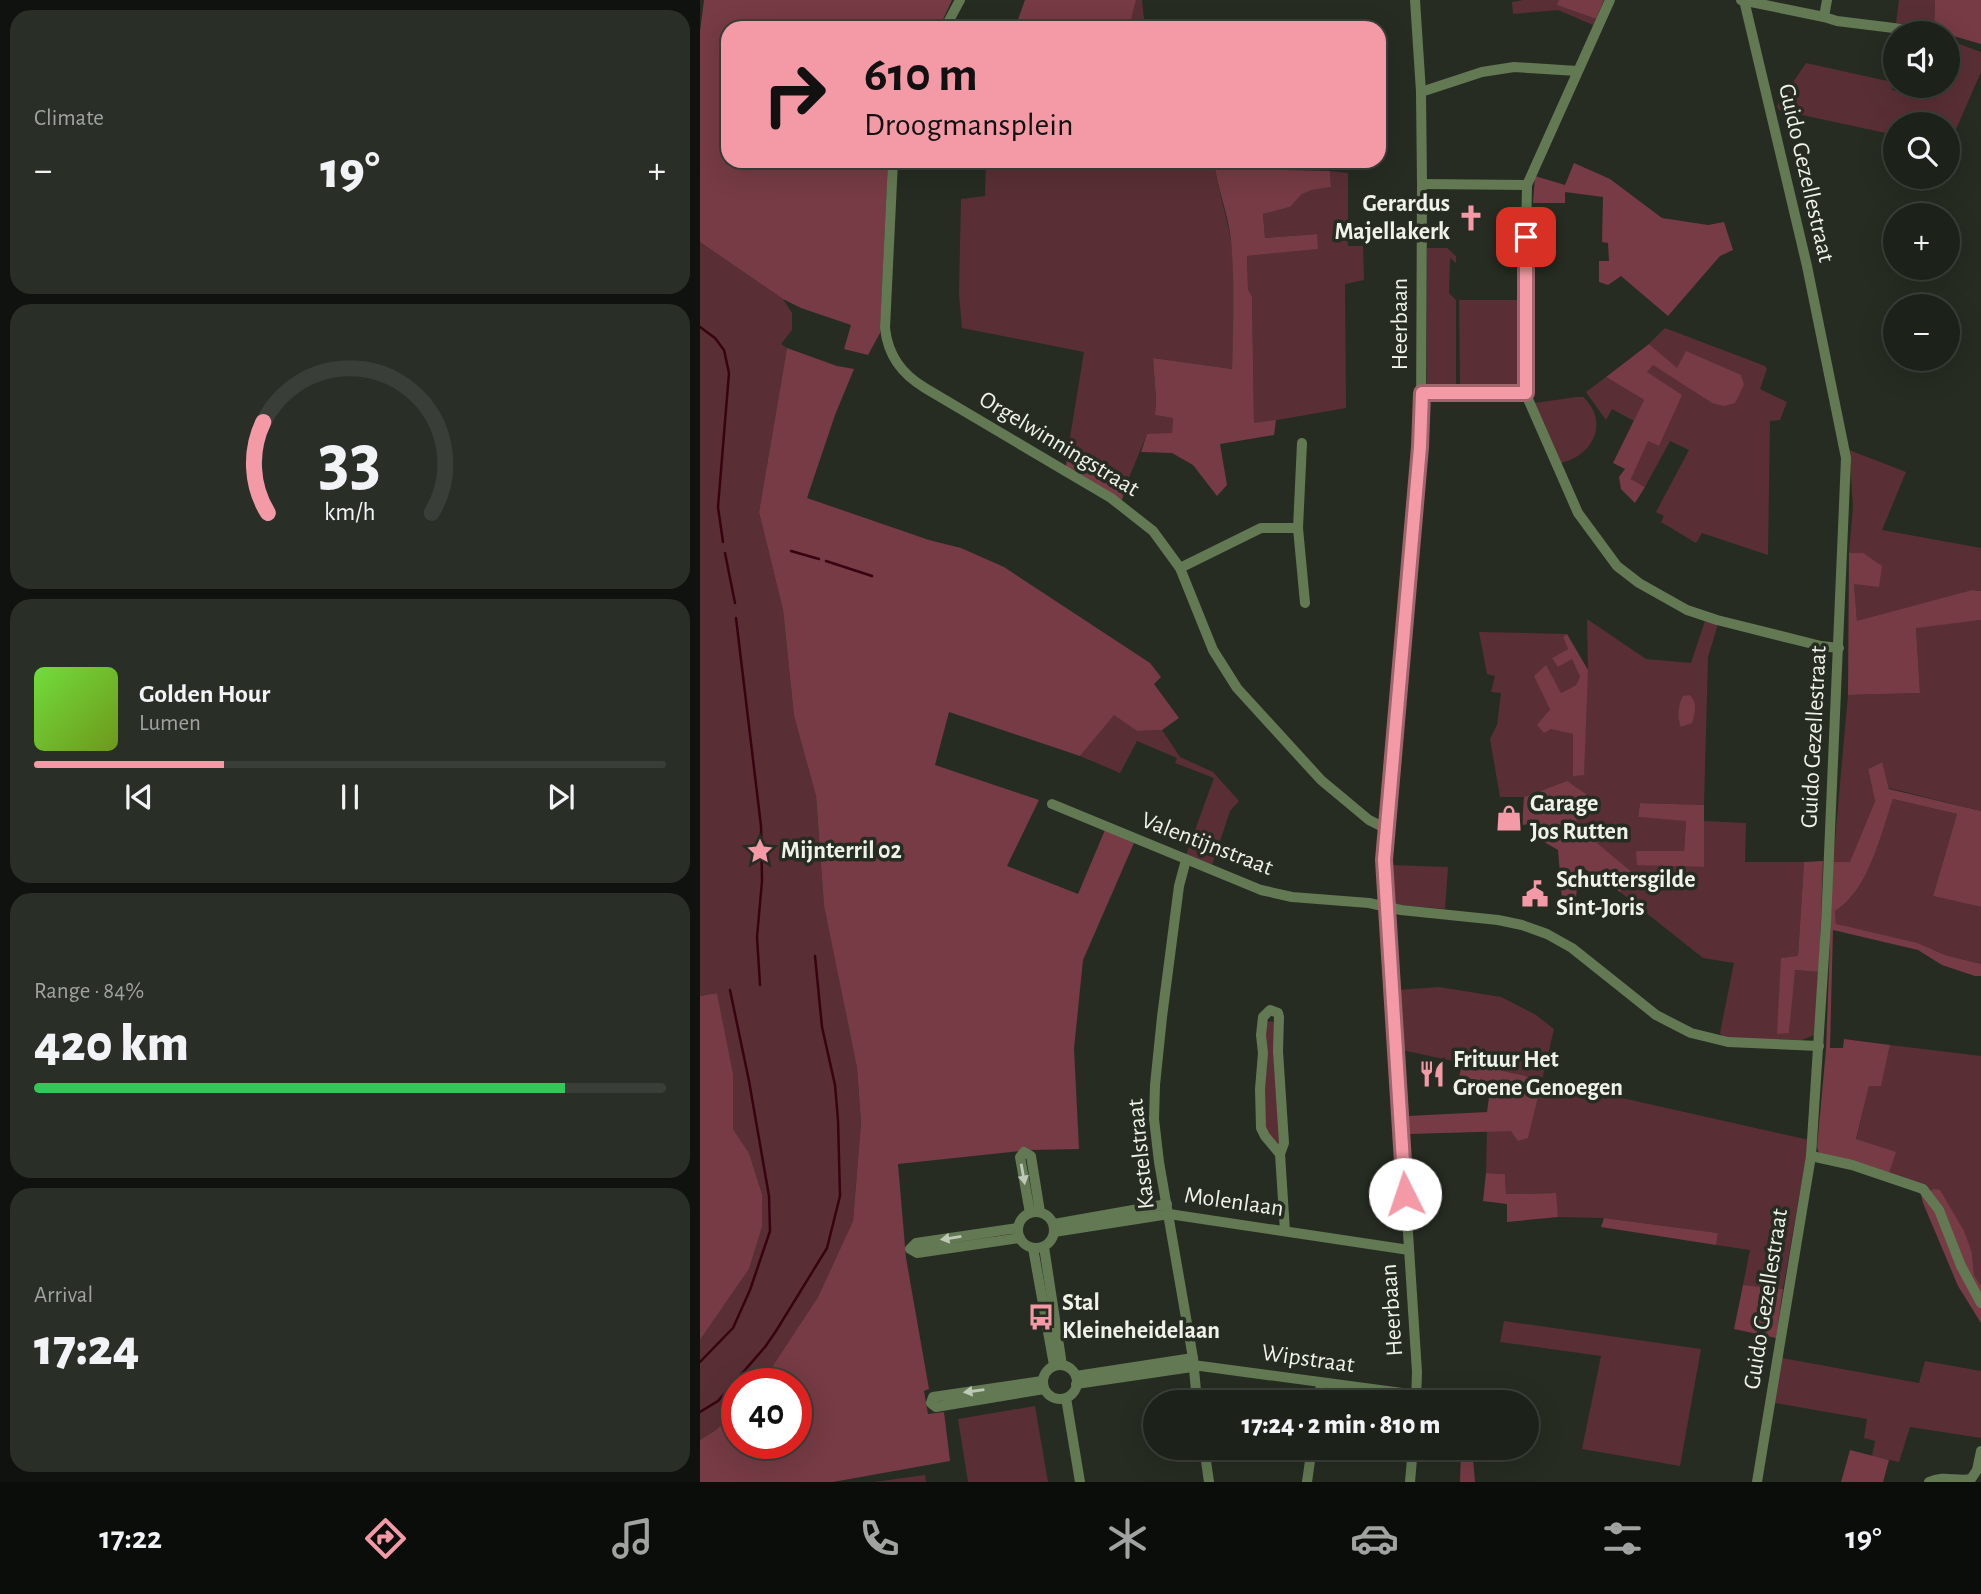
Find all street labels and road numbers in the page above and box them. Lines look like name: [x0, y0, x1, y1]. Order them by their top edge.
street label: Guido Gezellestraat: [1774, 81, 1838, 265]
street label: Heerbaan: [1388, 278, 1412, 370]
street label: Orgelwinningstraat: [975, 387, 1143, 501]
street label: Guido Gezellestraat: [1797, 645, 1831, 829]
street label: Valentijnstraat: [1138, 808, 1276, 880]
street label: Kastelstraat: [1123, 1097, 1159, 1210]
street label: Molenlaan: [1183, 1183, 1285, 1221]
street label: Guido Gezellestraat: [1740, 1207, 1792, 1391]
street label: Heerbaan: [1377, 1263, 1407, 1357]
street label: Wipstraat: [1260, 1341, 1356, 1377]

